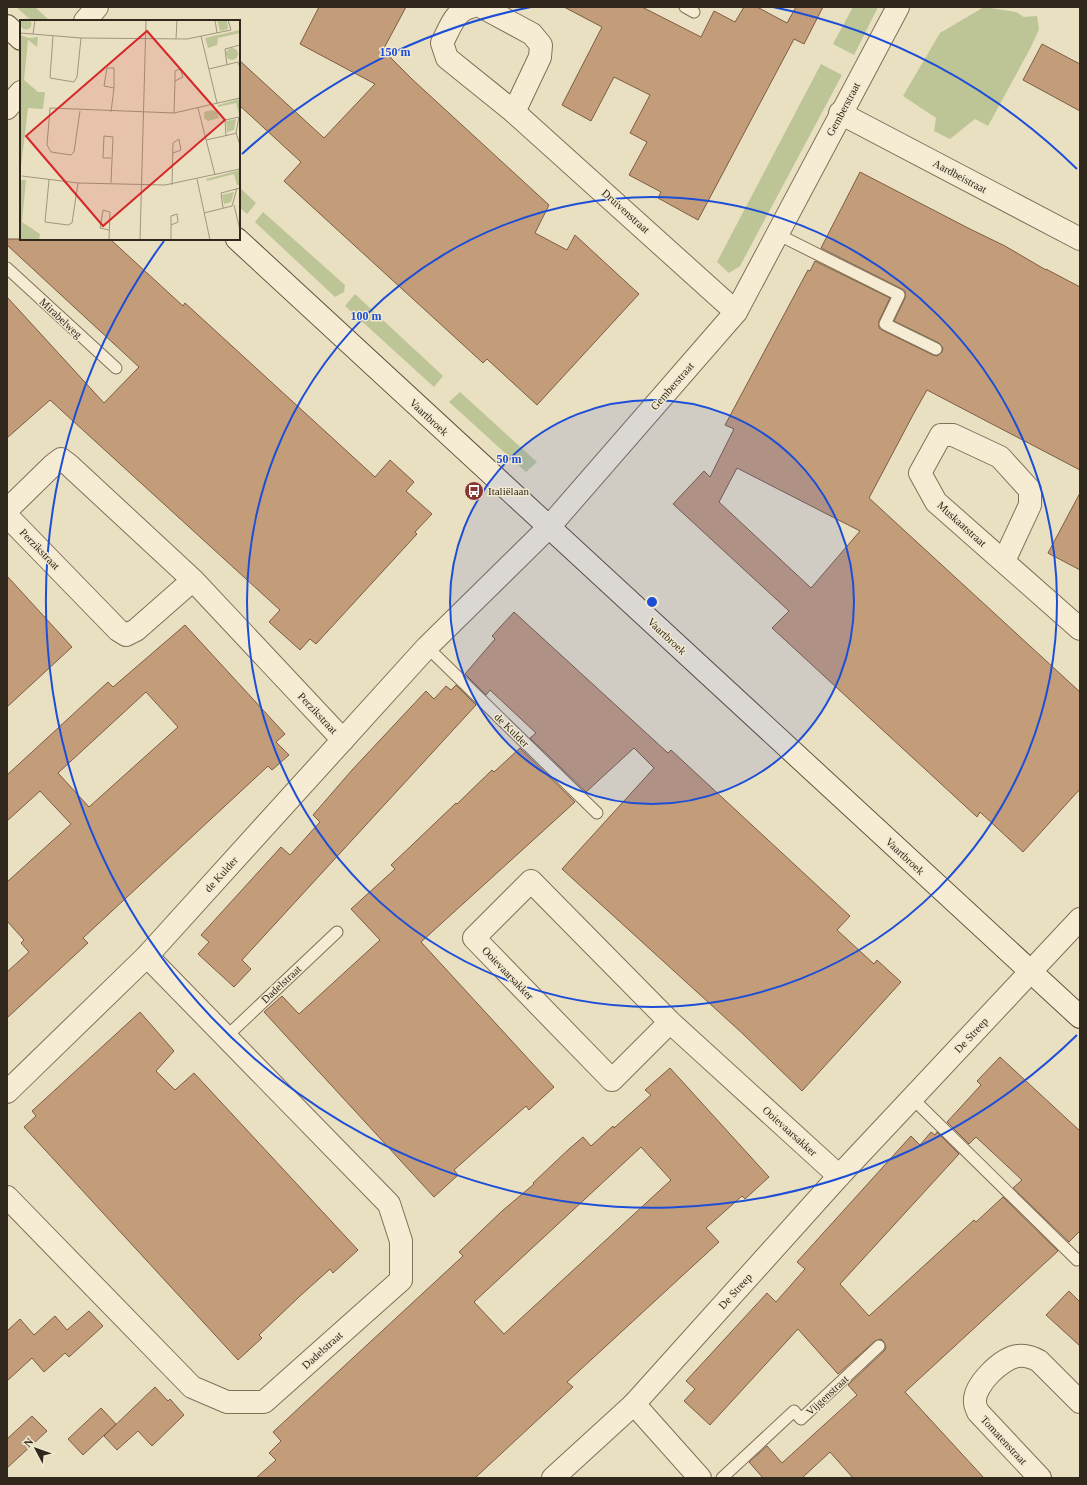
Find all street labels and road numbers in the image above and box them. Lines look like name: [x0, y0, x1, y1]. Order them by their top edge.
street label: Gemberstraat: [824, 80, 862, 138]
street label: Aardbeistraat: [931, 157, 989, 195]
street label: Druivenstraat: [600, 187, 652, 235]
street label: Mirabelweg: [37, 295, 85, 341]
street label: Gemberstraat: [648, 360, 696, 412]
street label: Vaartbroek: [407, 396, 451, 438]
street label: Muskaatstraat: [935, 499, 989, 549]
street label: Perzikstraat: [18, 526, 62, 572]
street label: Vaartbroek: [645, 615, 689, 657]
street label: Perzikstraat: [296, 690, 340, 736]
street label: de Kulder: [492, 711, 532, 750]
street label: Vaartbroek: [883, 835, 927, 877]
street label: de Kulder: [202, 854, 240, 894]
street label: Ooievaarsakker: [480, 944, 537, 1002]
street label: Dadelstraat: [259, 963, 303, 1005]
street label: De Streep: [952, 1015, 991, 1055]
street label: Ooievaarsakker: [760, 1103, 820, 1159]
street label: De Streep: [716, 1270, 754, 1311]
street label: Dadelstraat: [299, 1329, 345, 1371]
street label: Vijgenstraat: [803, 1373, 851, 1417]
street label: Tomatenstraat: [978, 1413, 1030, 1467]

